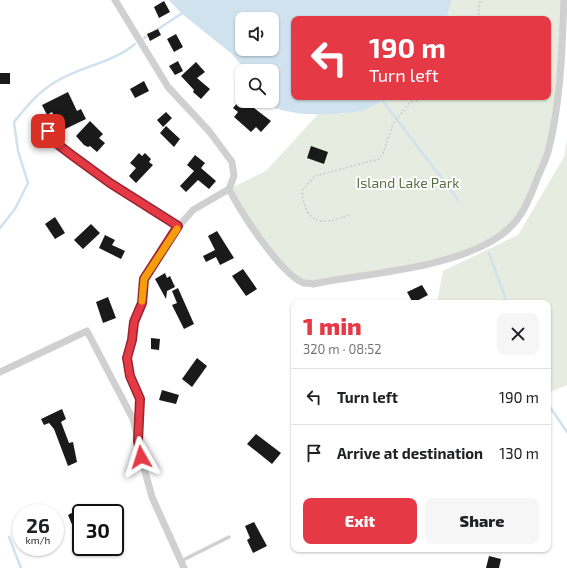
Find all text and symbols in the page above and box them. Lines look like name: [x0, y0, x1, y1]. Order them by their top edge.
map controls: [235, 12, 279, 108]
button: sound: [235, 12, 279, 56]
text: 190 m: [369, 30, 446, 64]
icon: left: [303, 32, 355, 84]
button: search: [235, 64, 279, 108]
text: Turn left: [369, 64, 439, 86]
pin: [31, 114, 65, 148]
icon: arrive: [37, 120, 59, 142]
park label: Island Lake Park: [357, 174, 459, 191]
text: 1 min: [303, 311, 362, 340]
button: close: [497, 313, 539, 355]
text: 320 m · 08:52: [303, 341, 382, 357]
icon: left: [303, 386, 325, 408]
text: Turn left: [337, 388, 398, 406]
text: 190 m: [499, 388, 539, 406]
position arrow: [120, 436, 162, 478]
icon: arrive: [303, 442, 325, 464]
text: Arrive at destination: [337, 444, 483, 462]
text: 130 m: [499, 444, 539, 462]
button: Exit: [303, 498, 417, 544]
button: Share: [425, 498, 539, 544]
speed limit sign: 30: [72, 504, 124, 556]
text: 26: [26, 513, 50, 537]
text: km/h: [26, 534, 50, 546]

